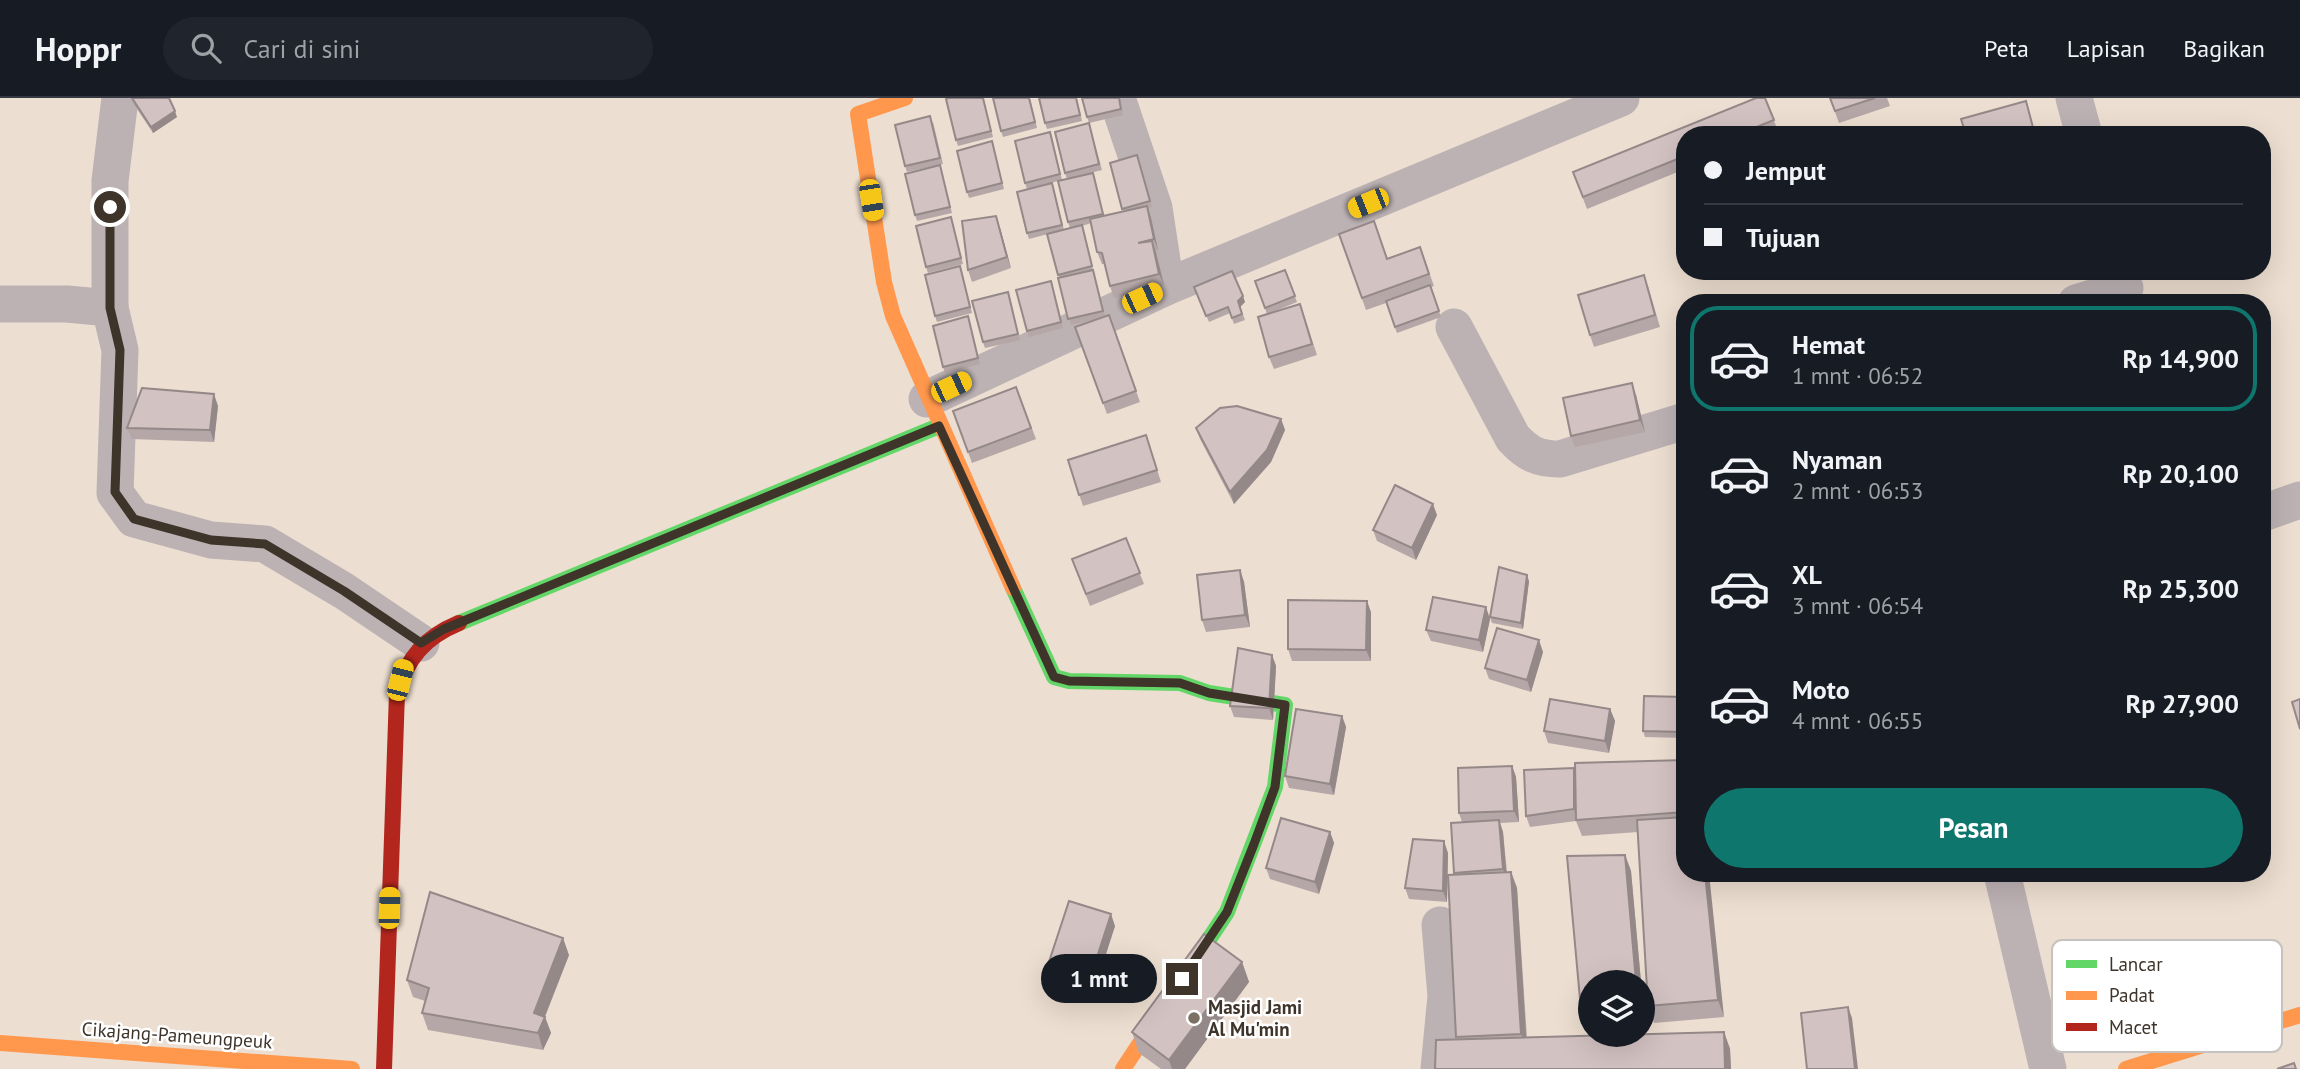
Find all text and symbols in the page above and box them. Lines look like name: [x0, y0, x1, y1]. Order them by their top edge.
search box: [163, 17, 653, 80]
text: Hoppr: [35, 27, 121, 70]
icon: search: [187, 29, 225, 67]
text: Cari di sini: [243, 32, 361, 65]
text: Peta: [1984, 33, 2029, 64]
text: Lapisan: [2067, 33, 2145, 64]
text: Bagikan: [2183, 33, 2265, 64]
text: Jemput: [1746, 154, 1826, 187]
car: [858, 178, 885, 222]
car: [1345, 185, 1392, 221]
route start: [94, 191, 126, 223]
text: Tujuan: [1746, 221, 1820, 254]
car: [1119, 280, 1166, 316]
icon: car: [1708, 327, 1771, 390]
text: Hemat: [1792, 328, 1865, 361]
text: Rp 14,900: [2122, 342, 2239, 375]
text: 1 mnt · 06:52: [1792, 361, 1923, 390]
car: [928, 369, 975, 405]
icon: car: [1708, 442, 1771, 505]
text: Nyaman: [1792, 443, 1882, 476]
text: Rp 20,100: [2122, 457, 2239, 490]
text: 2 mnt · 06:53: [1792, 476, 1923, 505]
icon: car: [1708, 557, 1771, 620]
text: XL: [1792, 558, 1822, 591]
text: Rp 25,300: [2122, 572, 2239, 605]
text: 3 mnt · 06:54: [1792, 591, 1923, 620]
car: [385, 657, 416, 703]
icon: car: [1708, 672, 1771, 735]
text: Moto: [1792, 673, 1850, 706]
text: Rp 27,900: [2126, 687, 2239, 720]
text: 4 mnt · 06:55: [1792, 706, 1923, 735]
button: Pesan: [1704, 788, 2243, 868]
car: [378, 887, 401, 929]
legend: [2052, 940, 2282, 1052]
text: Lancar: [2109, 952, 2163, 976]
callout: 1 mnt: [1042, 954, 1158, 1004]
route end: [1166, 963, 1198, 995]
text: 1 mnt: [1070, 964, 1128, 993]
map controls: [1578, 970, 1655, 1047]
button: layers: [1578, 970, 1655, 1047]
text: Padat: [2109, 983, 2155, 1007]
place label: Masjid Jami Al Mu'min: [1208, 995, 1302, 1041]
marker: Masjid Jami Al Mu'min: [1186, 1010, 1202, 1026]
text: Macet: [2109, 1015, 2158, 1039]
street label: Cikajang-Pameungpeuk: [81, 1016, 273, 1054]

